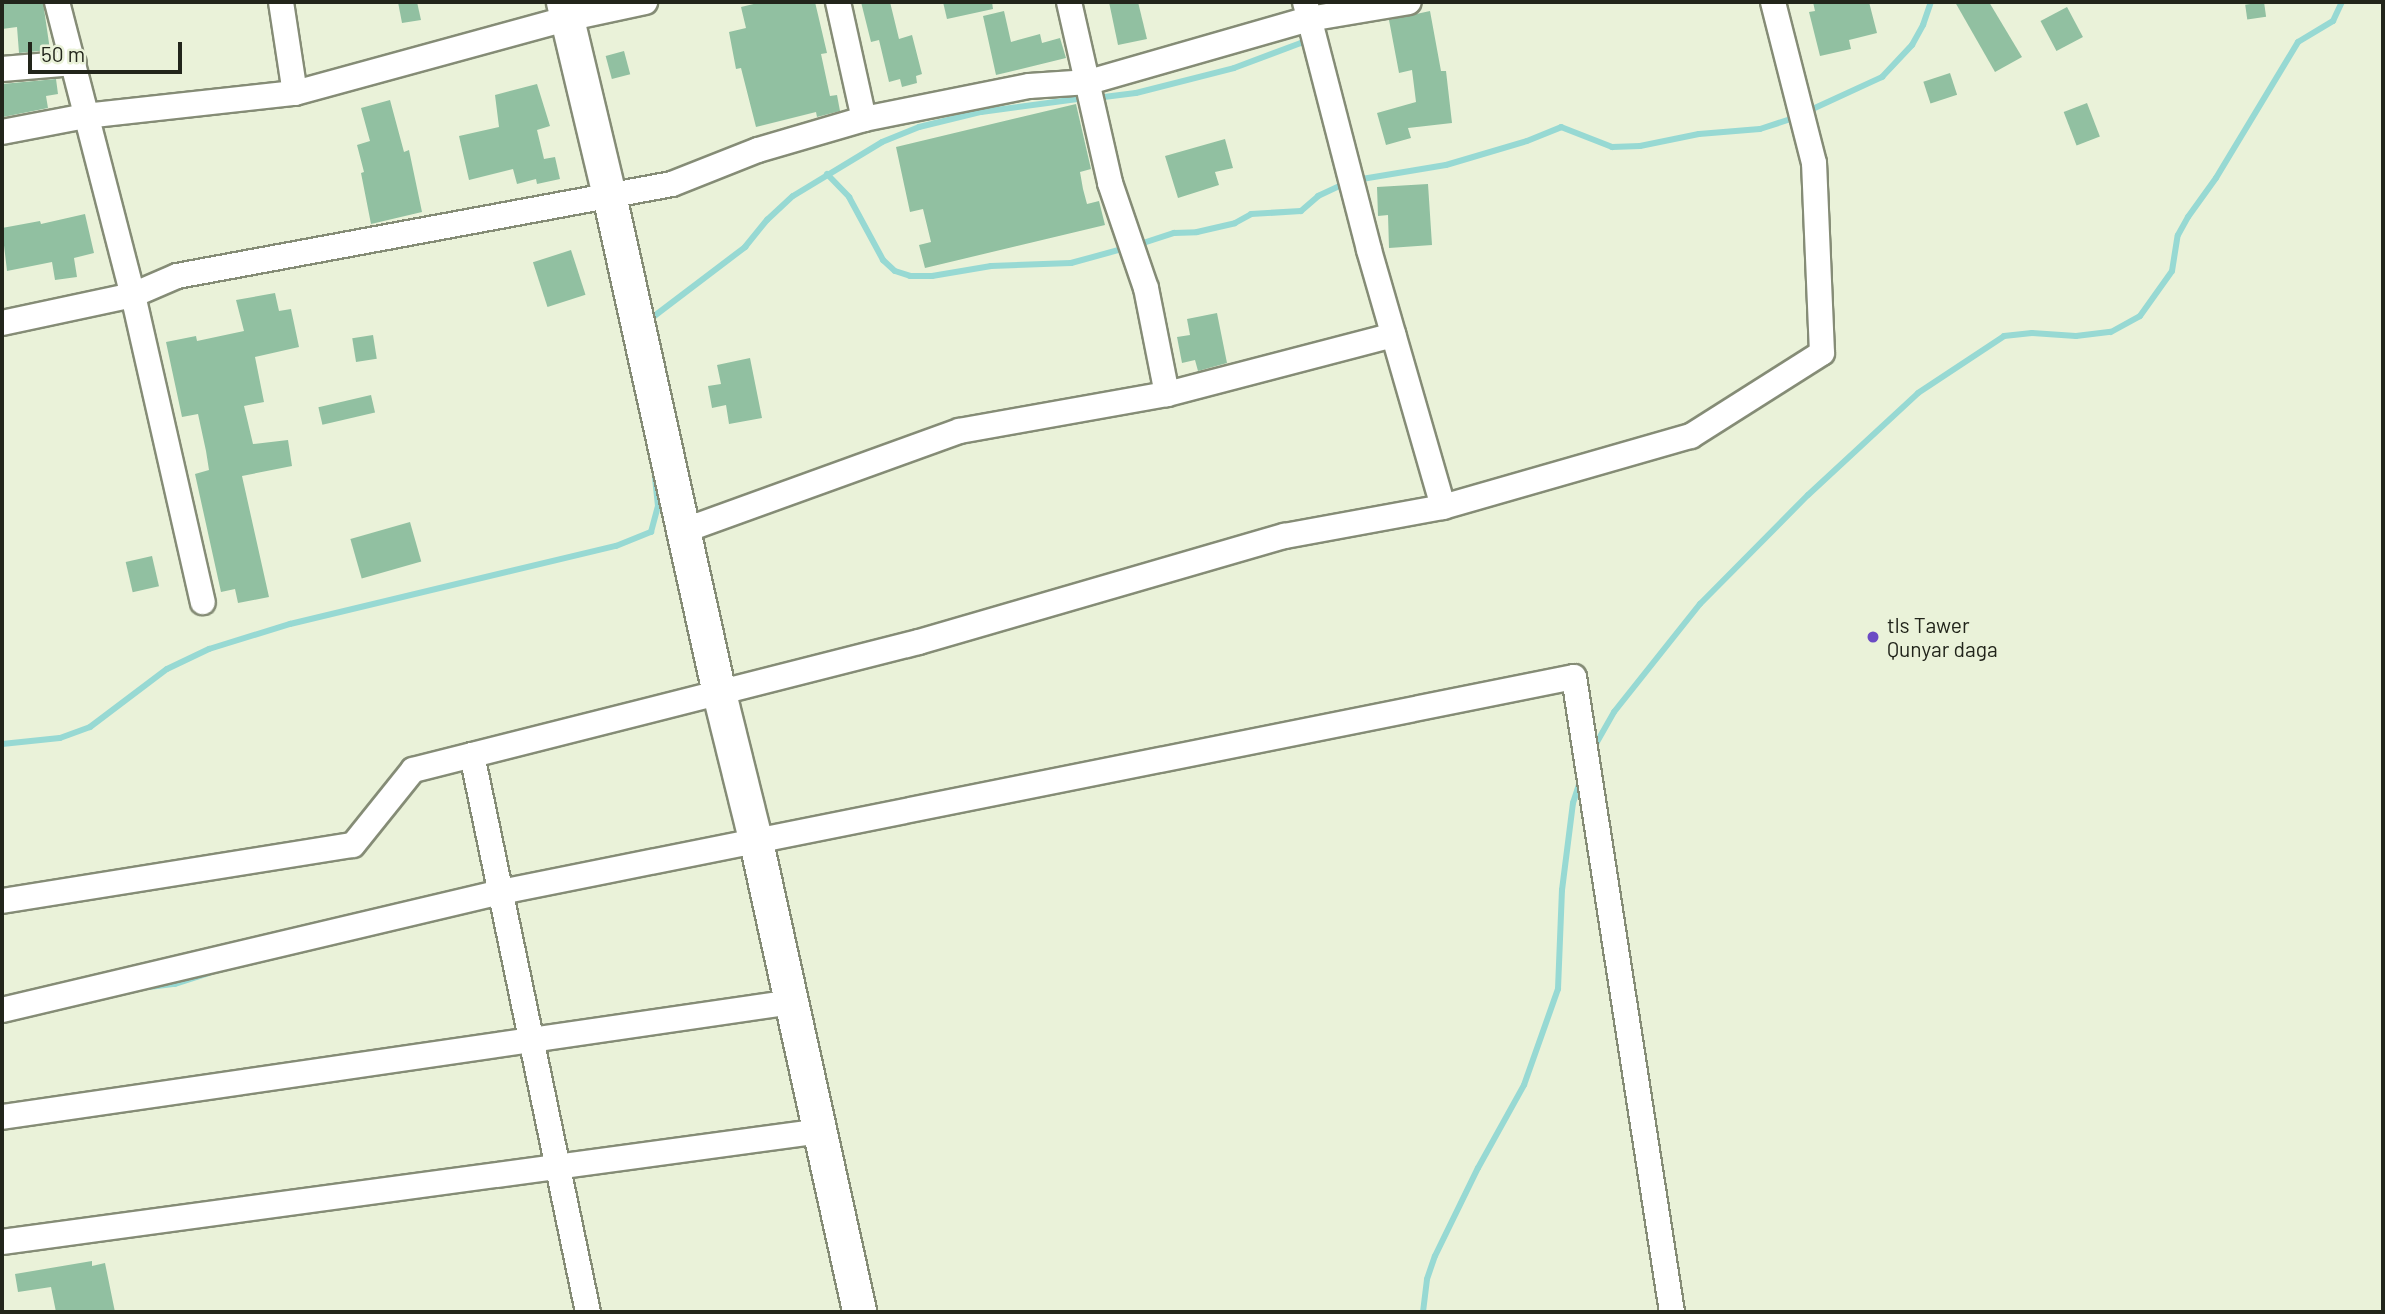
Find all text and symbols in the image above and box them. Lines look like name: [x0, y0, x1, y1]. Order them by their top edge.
scale bar: [32, 28, 186, 72]
text: 50 m: [41, 41, 85, 66]
place label: tls Tawer Qunyar daga: [1887, 612, 1998, 662]
marker: tls Tawer Qunyar daga: [1865, 629, 1881, 645]

